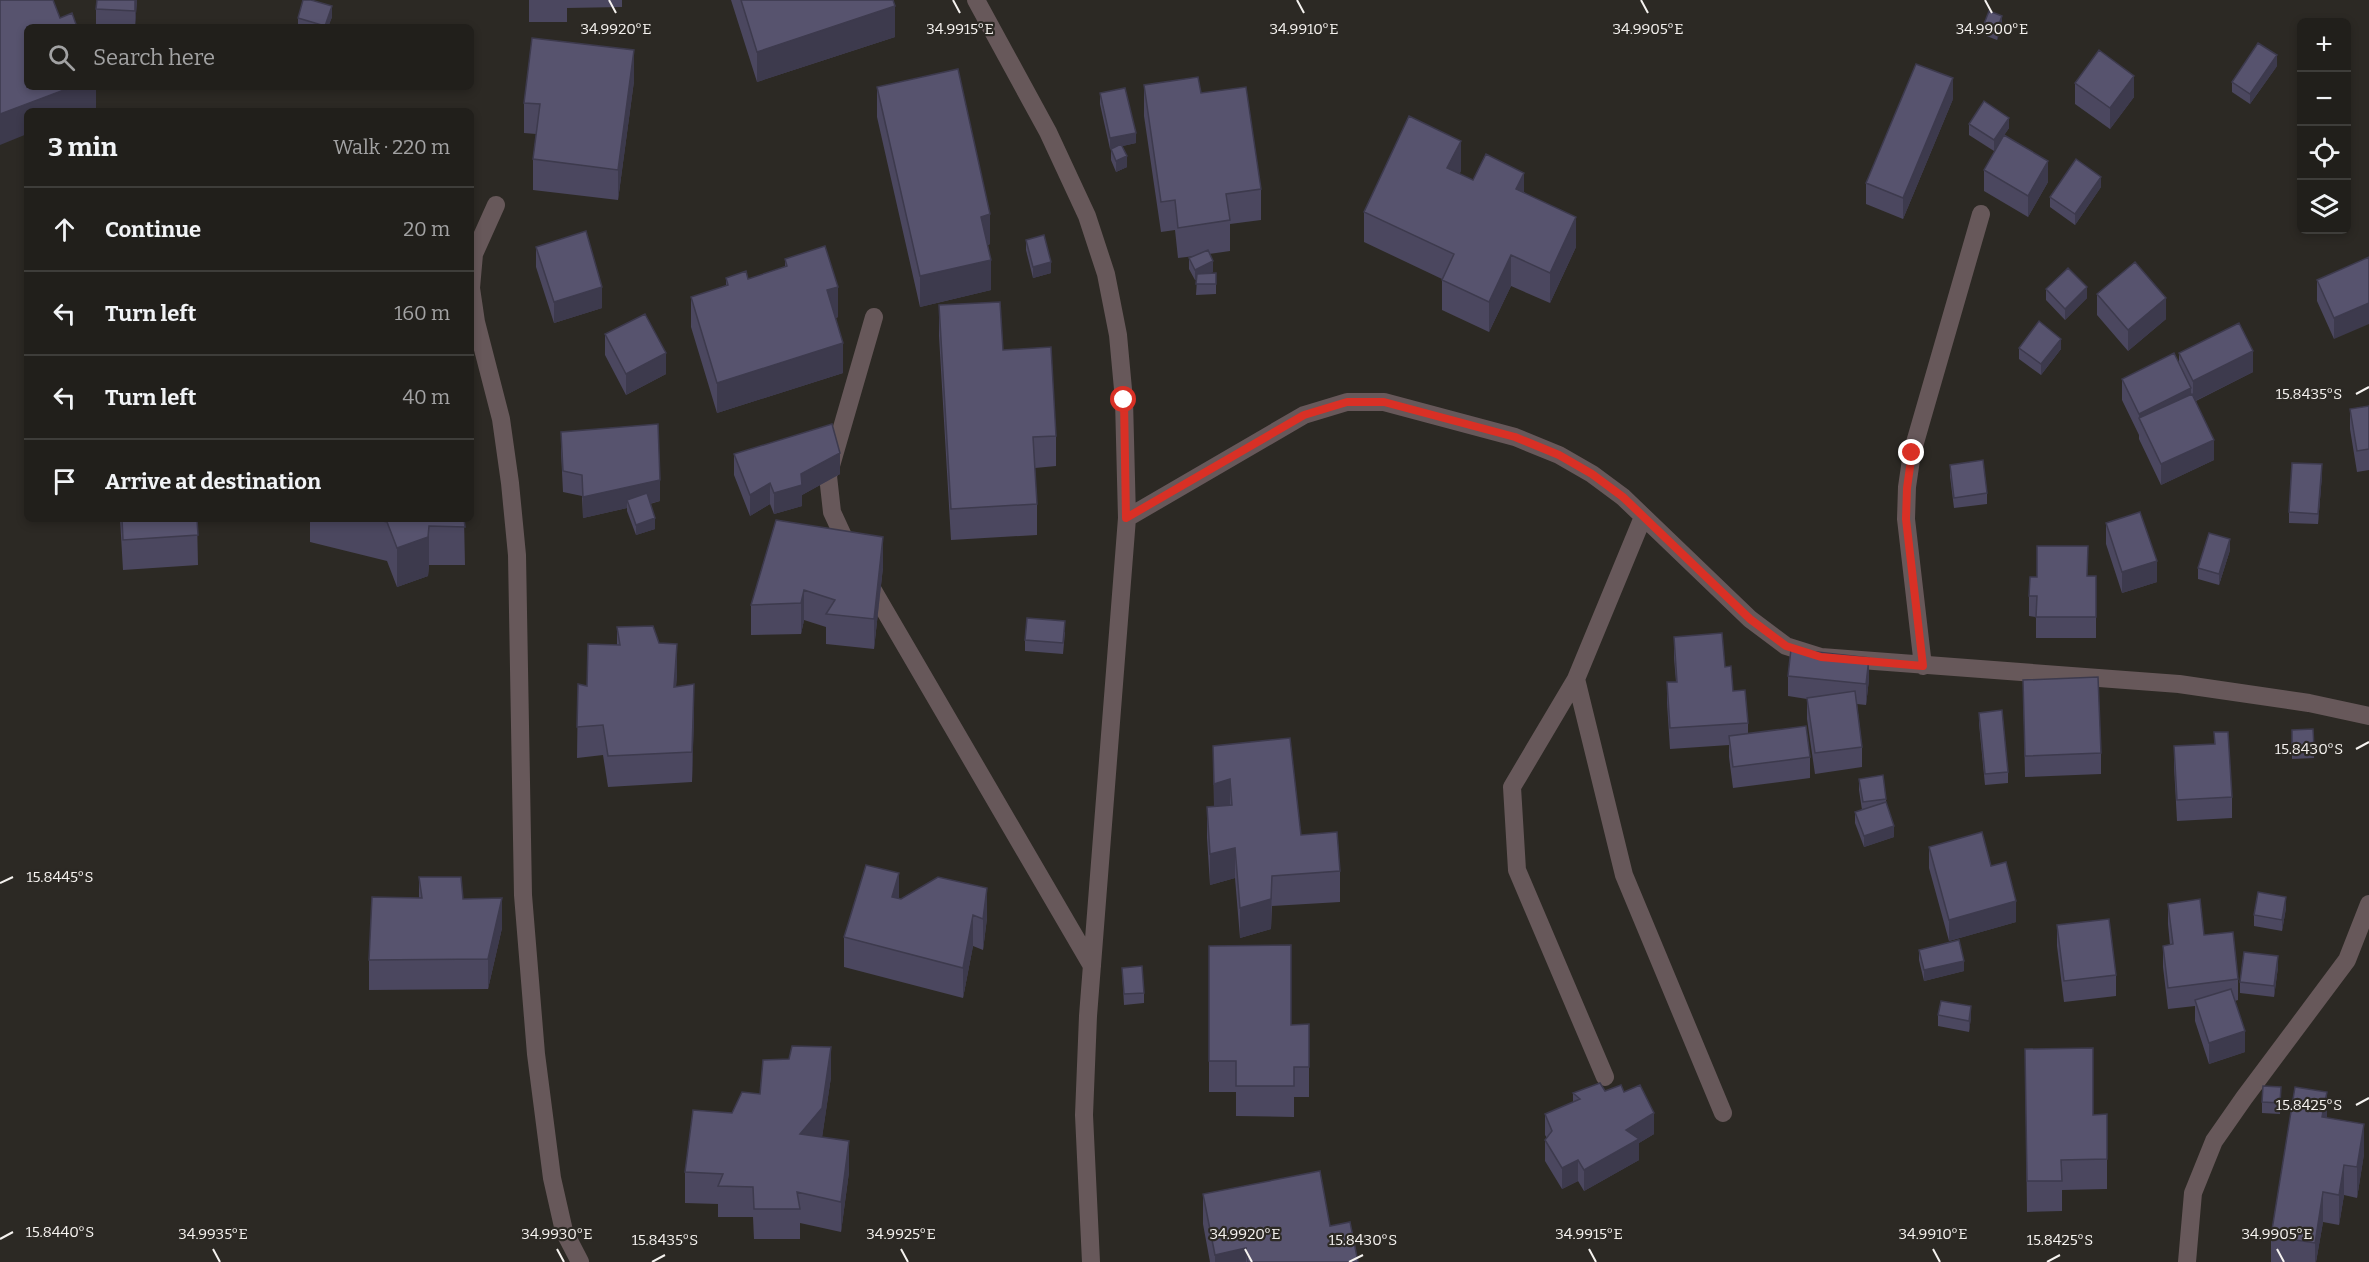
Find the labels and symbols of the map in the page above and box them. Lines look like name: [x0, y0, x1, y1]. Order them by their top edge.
text: 34.9920°E: [580, 20, 652, 38]
text: 34.9915°E: [926, 20, 994, 38]
text: 34.9910°E: [1269, 20, 1339, 38]
text: 34.9905°E: [1612, 20, 1684, 38]
text: 34.9900°E: [1956, 20, 2028, 38]
text: 15.8435°S: [2276, 385, 2342, 403]
route start: [1110, 386, 1136, 412]
route end: [1898, 439, 1924, 465]
text: 15.8430°S: [2275, 740, 2343, 758]
text: 15.8445°S: [27, 868, 93, 886]
text: 15.8425°S: [2276, 1096, 2342, 1114]
text: 15.8440°S: [26, 1223, 94, 1241]
text: 34.9935°E: [178, 1225, 248, 1243]
text: 34.9930°E: [521, 1225, 593, 1243]
text: 34.9925°E: [866, 1225, 936, 1243]
text: 34.9920°E: [1209, 1225, 1281, 1243]
text: 34.9915°E: [1555, 1225, 1623, 1243]
text: 34.9910°E: [1898, 1225, 1968, 1243]
text: 34.9905°E: [2241, 1225, 2313, 1243]
text: 15.8435°S: [632, 1231, 698, 1249]
text: 15.8430°S: [1329, 1231, 1397, 1249]
text: 15.8425°S: [2027, 1231, 2093, 1249]

